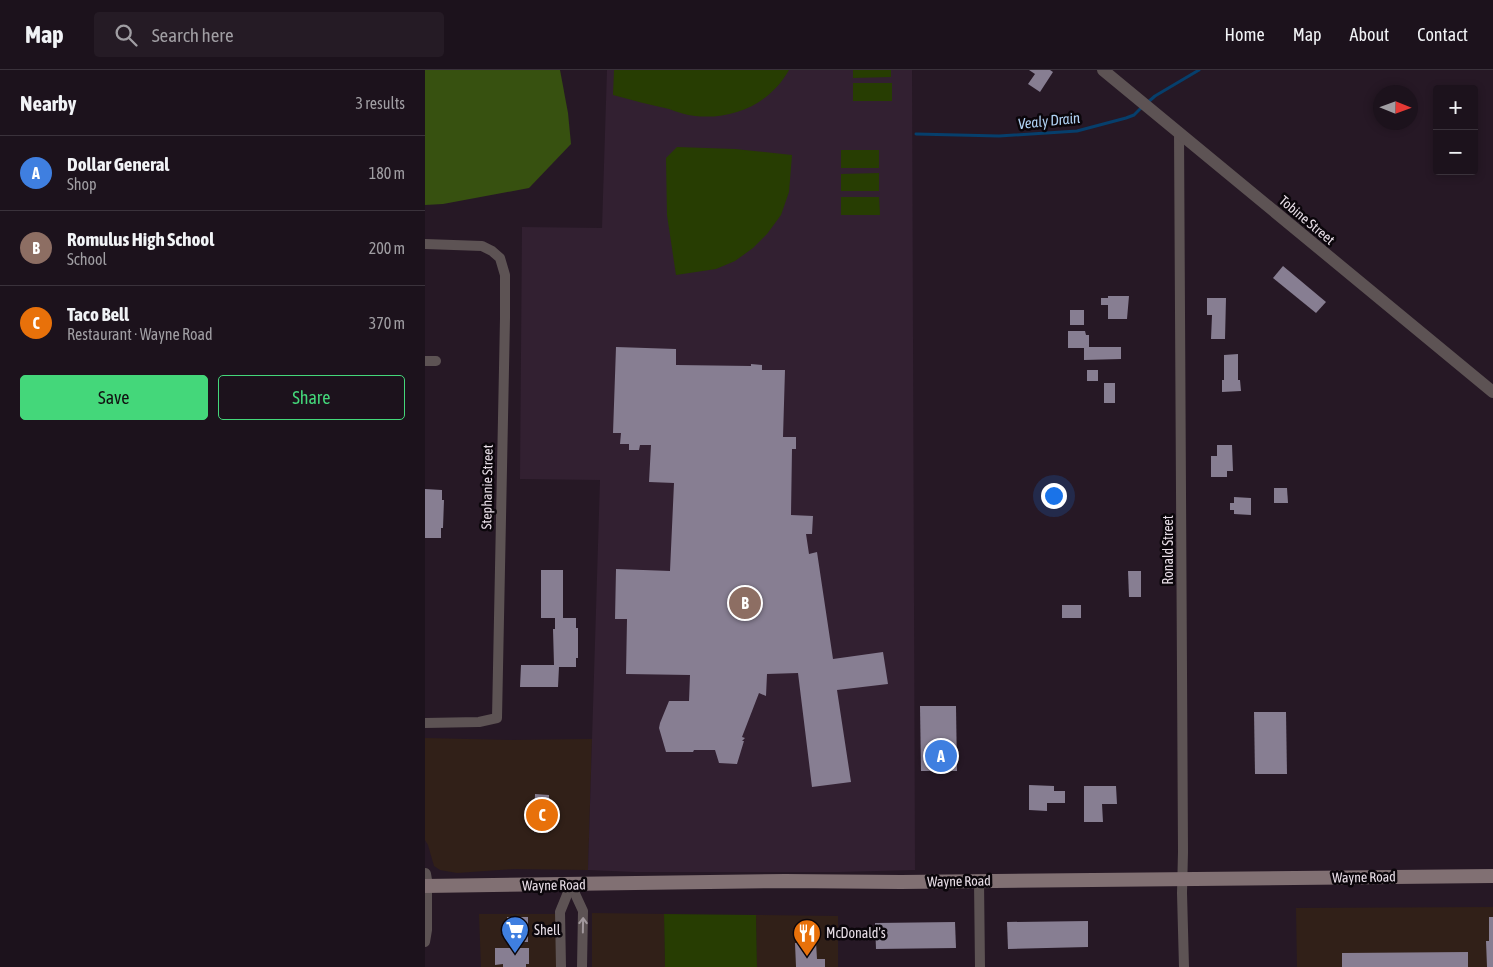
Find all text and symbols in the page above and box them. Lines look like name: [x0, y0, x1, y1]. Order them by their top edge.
search box: [94, 12, 444, 57]
text: Map: [25, 21, 64, 48]
icon: search: [112, 21, 140, 49]
text: Search here: [152, 24, 234, 46]
text: Home: [1225, 24, 1265, 45]
text: Map: [1293, 24, 1322, 45]
text: About: [1350, 24, 1389, 45]
text: Contact: [1417, 24, 1468, 45]
north arrow: [1373, 85, 1418, 130]
map controls: [1433, 85, 1478, 175]
button: +: [1433, 85, 1478, 130]
text: Nearby: [20, 91, 76, 115]
text: 3 results: [355, 94, 405, 112]
water label: Vealy Drain: [1017, 109, 1081, 132]
button: −: [1433, 130, 1478, 175]
text: Dollar General: [67, 153, 169, 175]
text: A: [32, 164, 40, 182]
text: 180 m: [369, 164, 405, 182]
text: Shop: [67, 175, 97, 193]
street label: Tobine Street: [1276, 192, 1338, 248]
text: Romulus High School: [67, 228, 214, 250]
text: B: [32, 239, 40, 257]
text: 200 m: [369, 239, 405, 257]
text: School: [67, 250, 107, 268]
text: Taco Bell: [67, 303, 129, 325]
text: C: [32, 314, 40, 332]
text: 370 m: [369, 314, 405, 332]
text: Restaurant · Wayne Road: [67, 325, 213, 343]
button: Save: [20, 375, 208, 420]
button: Share: [218, 375, 405, 420]
street label: Stephanie Street: [478, 444, 496, 530]
your location: [1041, 483, 1067, 509]
street label: Ronald Street: [1160, 515, 1176, 585]
pin: B: [729, 584, 761, 622]
pin: A: [925, 737, 957, 775]
pin: C: [526, 796, 558, 834]
street label: Wayne Road: [1332, 868, 1396, 886]
street label: Wayne Road: [927, 872, 991, 890]
street label: Wayne Road: [522, 876, 586, 894]
supermarket icon: Shell: [500, 915, 530, 954]
one-way arrow: [578, 917, 588, 933]
restaurant icon: McDonald's: [792, 918, 822, 957]
place label: Shell: [534, 922, 561, 938]
place label: McDonald's: [826, 925, 886, 941]

